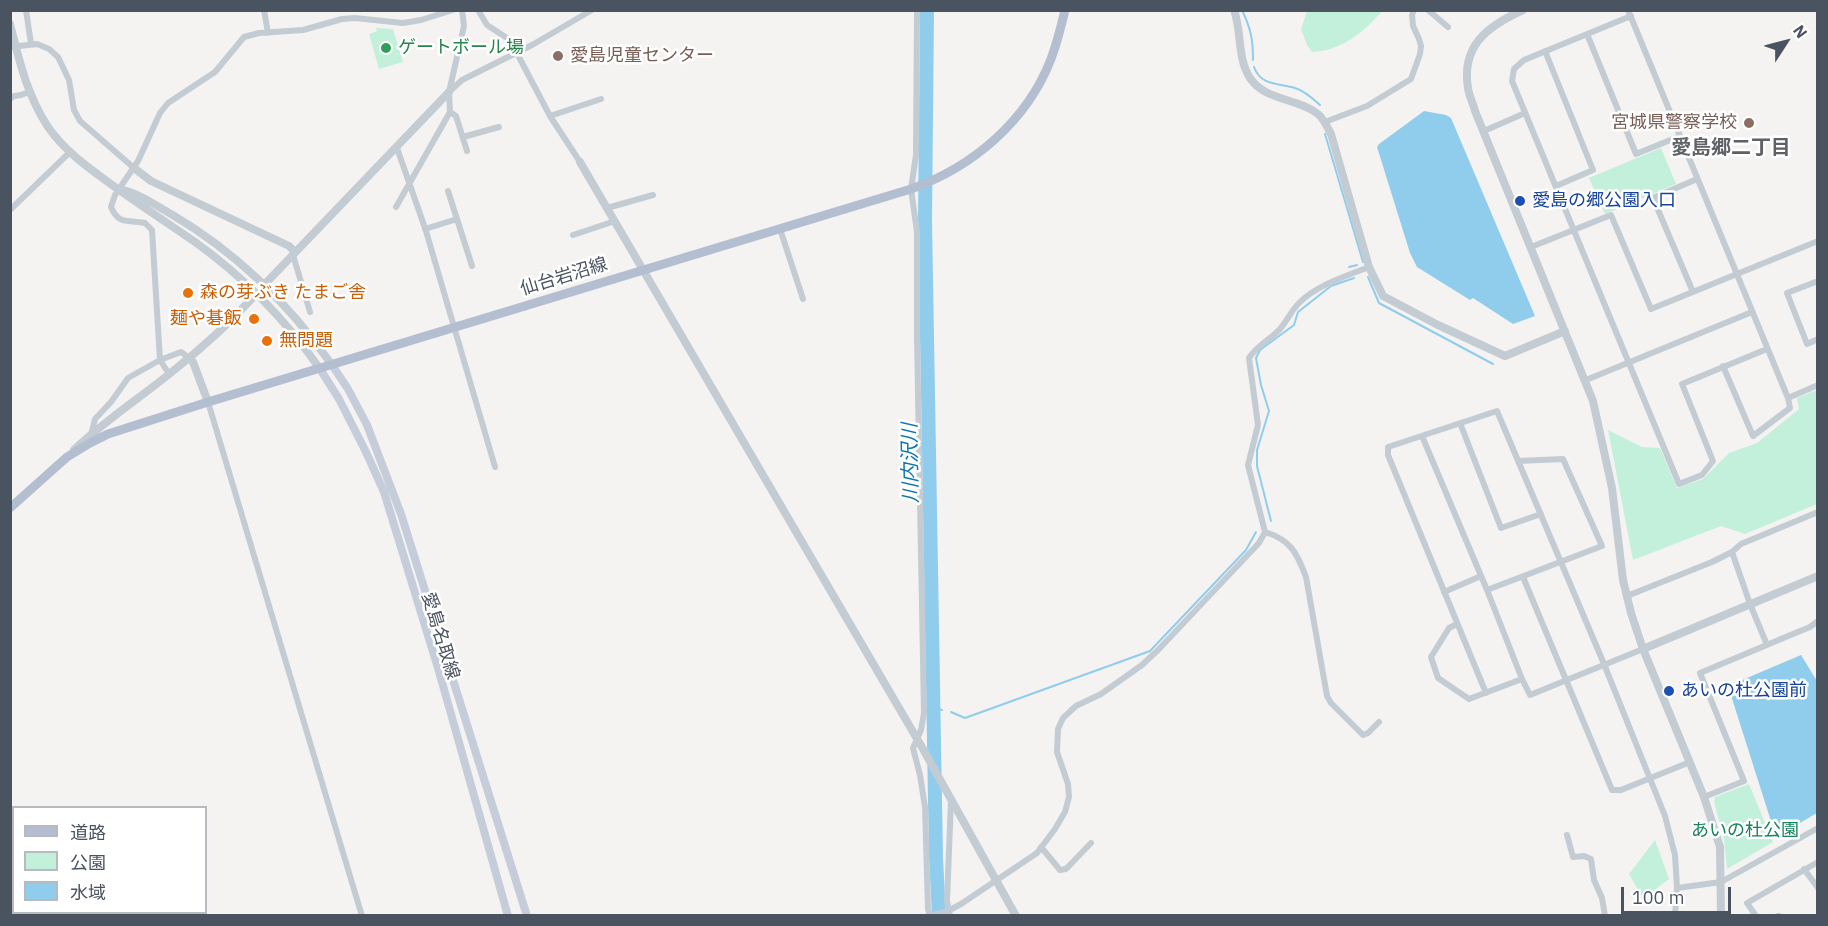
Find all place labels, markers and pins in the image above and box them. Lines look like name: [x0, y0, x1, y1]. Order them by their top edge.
place label: ゲートボール場: [398, 37, 524, 59]
marker: ゲートボール場: [379, 41, 393, 55]
place label: 愛島児童センター: [570, 45, 714, 67]
marker: 愛島児童センター: [551, 49, 565, 63]
place label: 宮城県警察学校: [1611, 112, 1737, 134]
marker: 宮城県警察学校: [1742, 116, 1756, 130]
place label: 愛島の郷公園入口: [1532, 190, 1676, 212]
marker: 愛島の郷公園入口: [1513, 194, 1527, 208]
place label: 森の芽ぶき たまご舎: [200, 282, 366, 304]
marker: 森の芽ぶき たまご舎: [181, 286, 195, 300]
place label: 麺や碁飯: [170, 308, 242, 330]
marker: 麺や碁飯: [247, 312, 261, 326]
place label: 無問題: [279, 330, 333, 352]
marker: 無問題: [260, 334, 274, 348]
place label: あいの杜公園前: [1681, 680, 1807, 702]
marker: あいの杜公園前: [1662, 684, 1676, 698]

